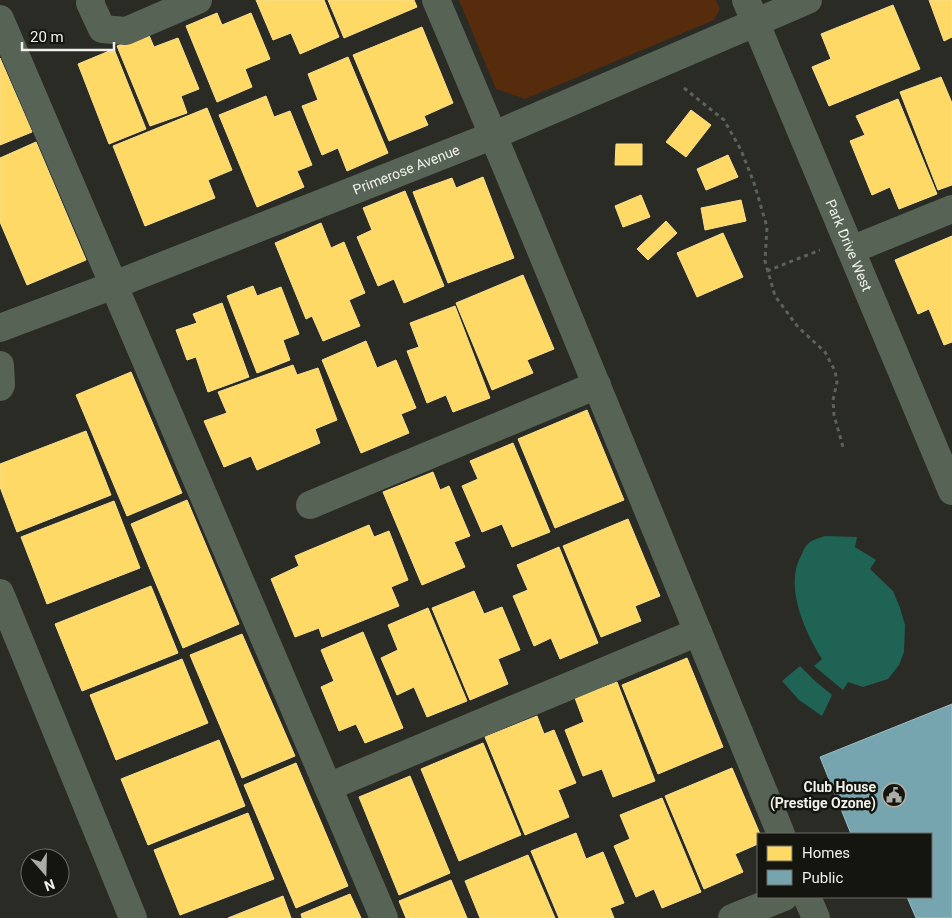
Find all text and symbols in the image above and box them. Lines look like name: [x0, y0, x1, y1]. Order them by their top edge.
scale bar: [22, 20, 115, 52]
text: 20 m: [30, 28, 64, 46]
street label: Primerose Avenue: [351, 141, 462, 198]
street label: Park Drive West: [823, 197, 875, 294]
place label: Club House (Prestige Ozone): [770, 779, 876, 812]
public building icon: Club House (Prestige Ozone): [881, 782, 907, 808]
legend: [757, 833, 932, 898]
text: Homes: [802, 844, 850, 862]
north arrow: [20, 848, 70, 898]
text: Public: [802, 869, 843, 887]
text: N: [42, 876, 57, 894]

